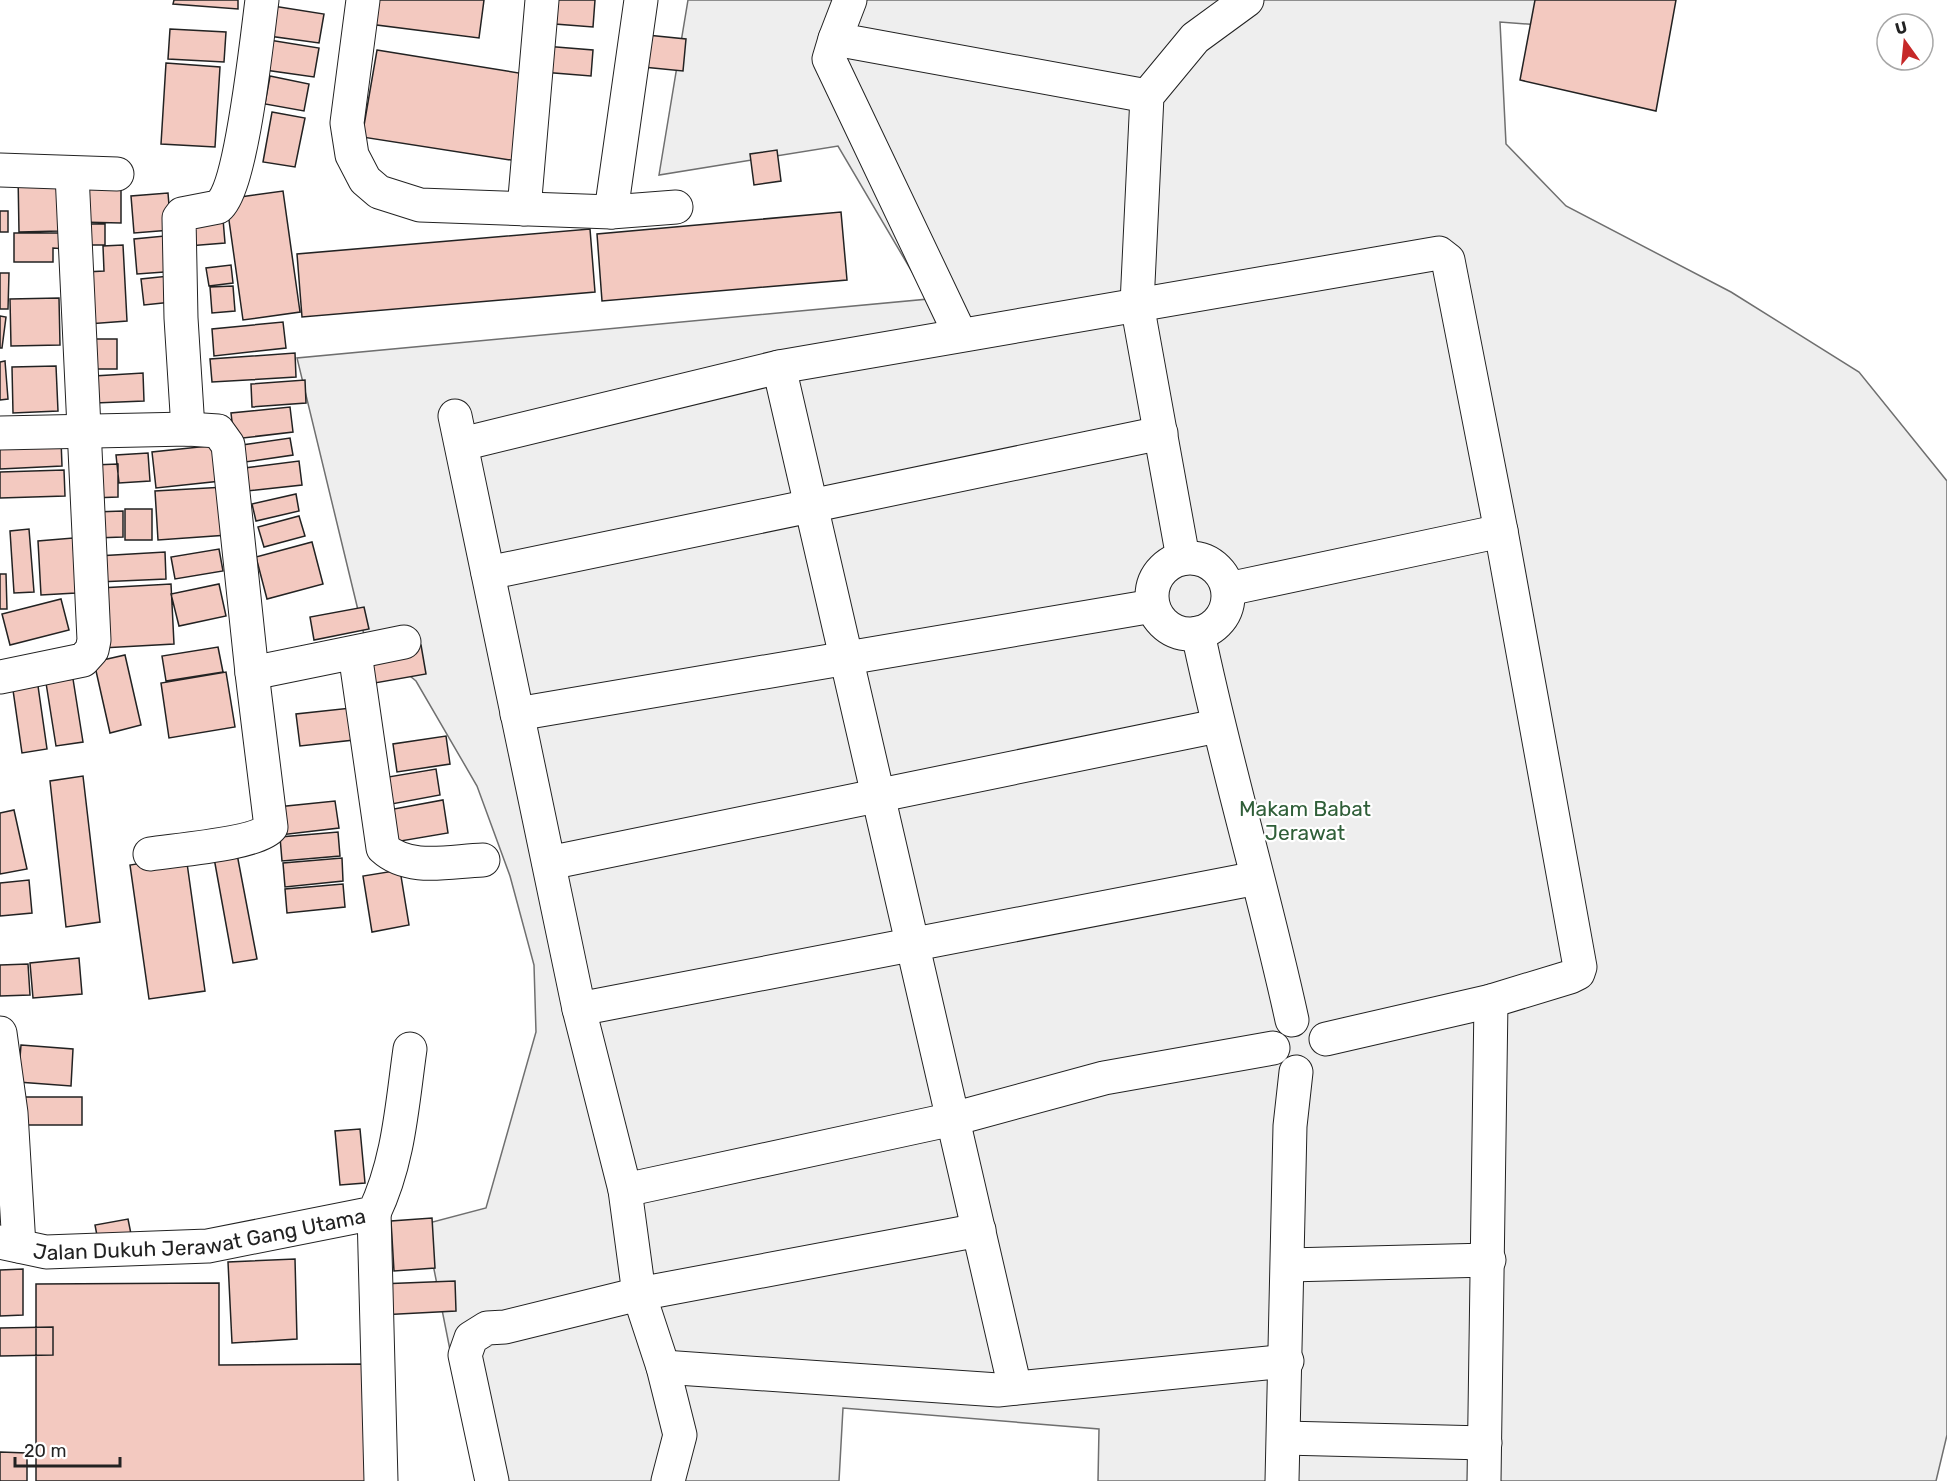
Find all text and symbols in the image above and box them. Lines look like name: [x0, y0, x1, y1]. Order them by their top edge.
north arrow: [1875, 12, 1935, 72]
text: U: [1893, 17, 1909, 39]
park label: Makam Babat Jerawat: [1239, 796, 1371, 845]
street label: Jalan Dukuh Jerawat Gang Utama: [31, 1202, 368, 1264]
scale bar: [15, 1430, 120, 1468]
text: 20 m: [24, 1440, 66, 1462]

